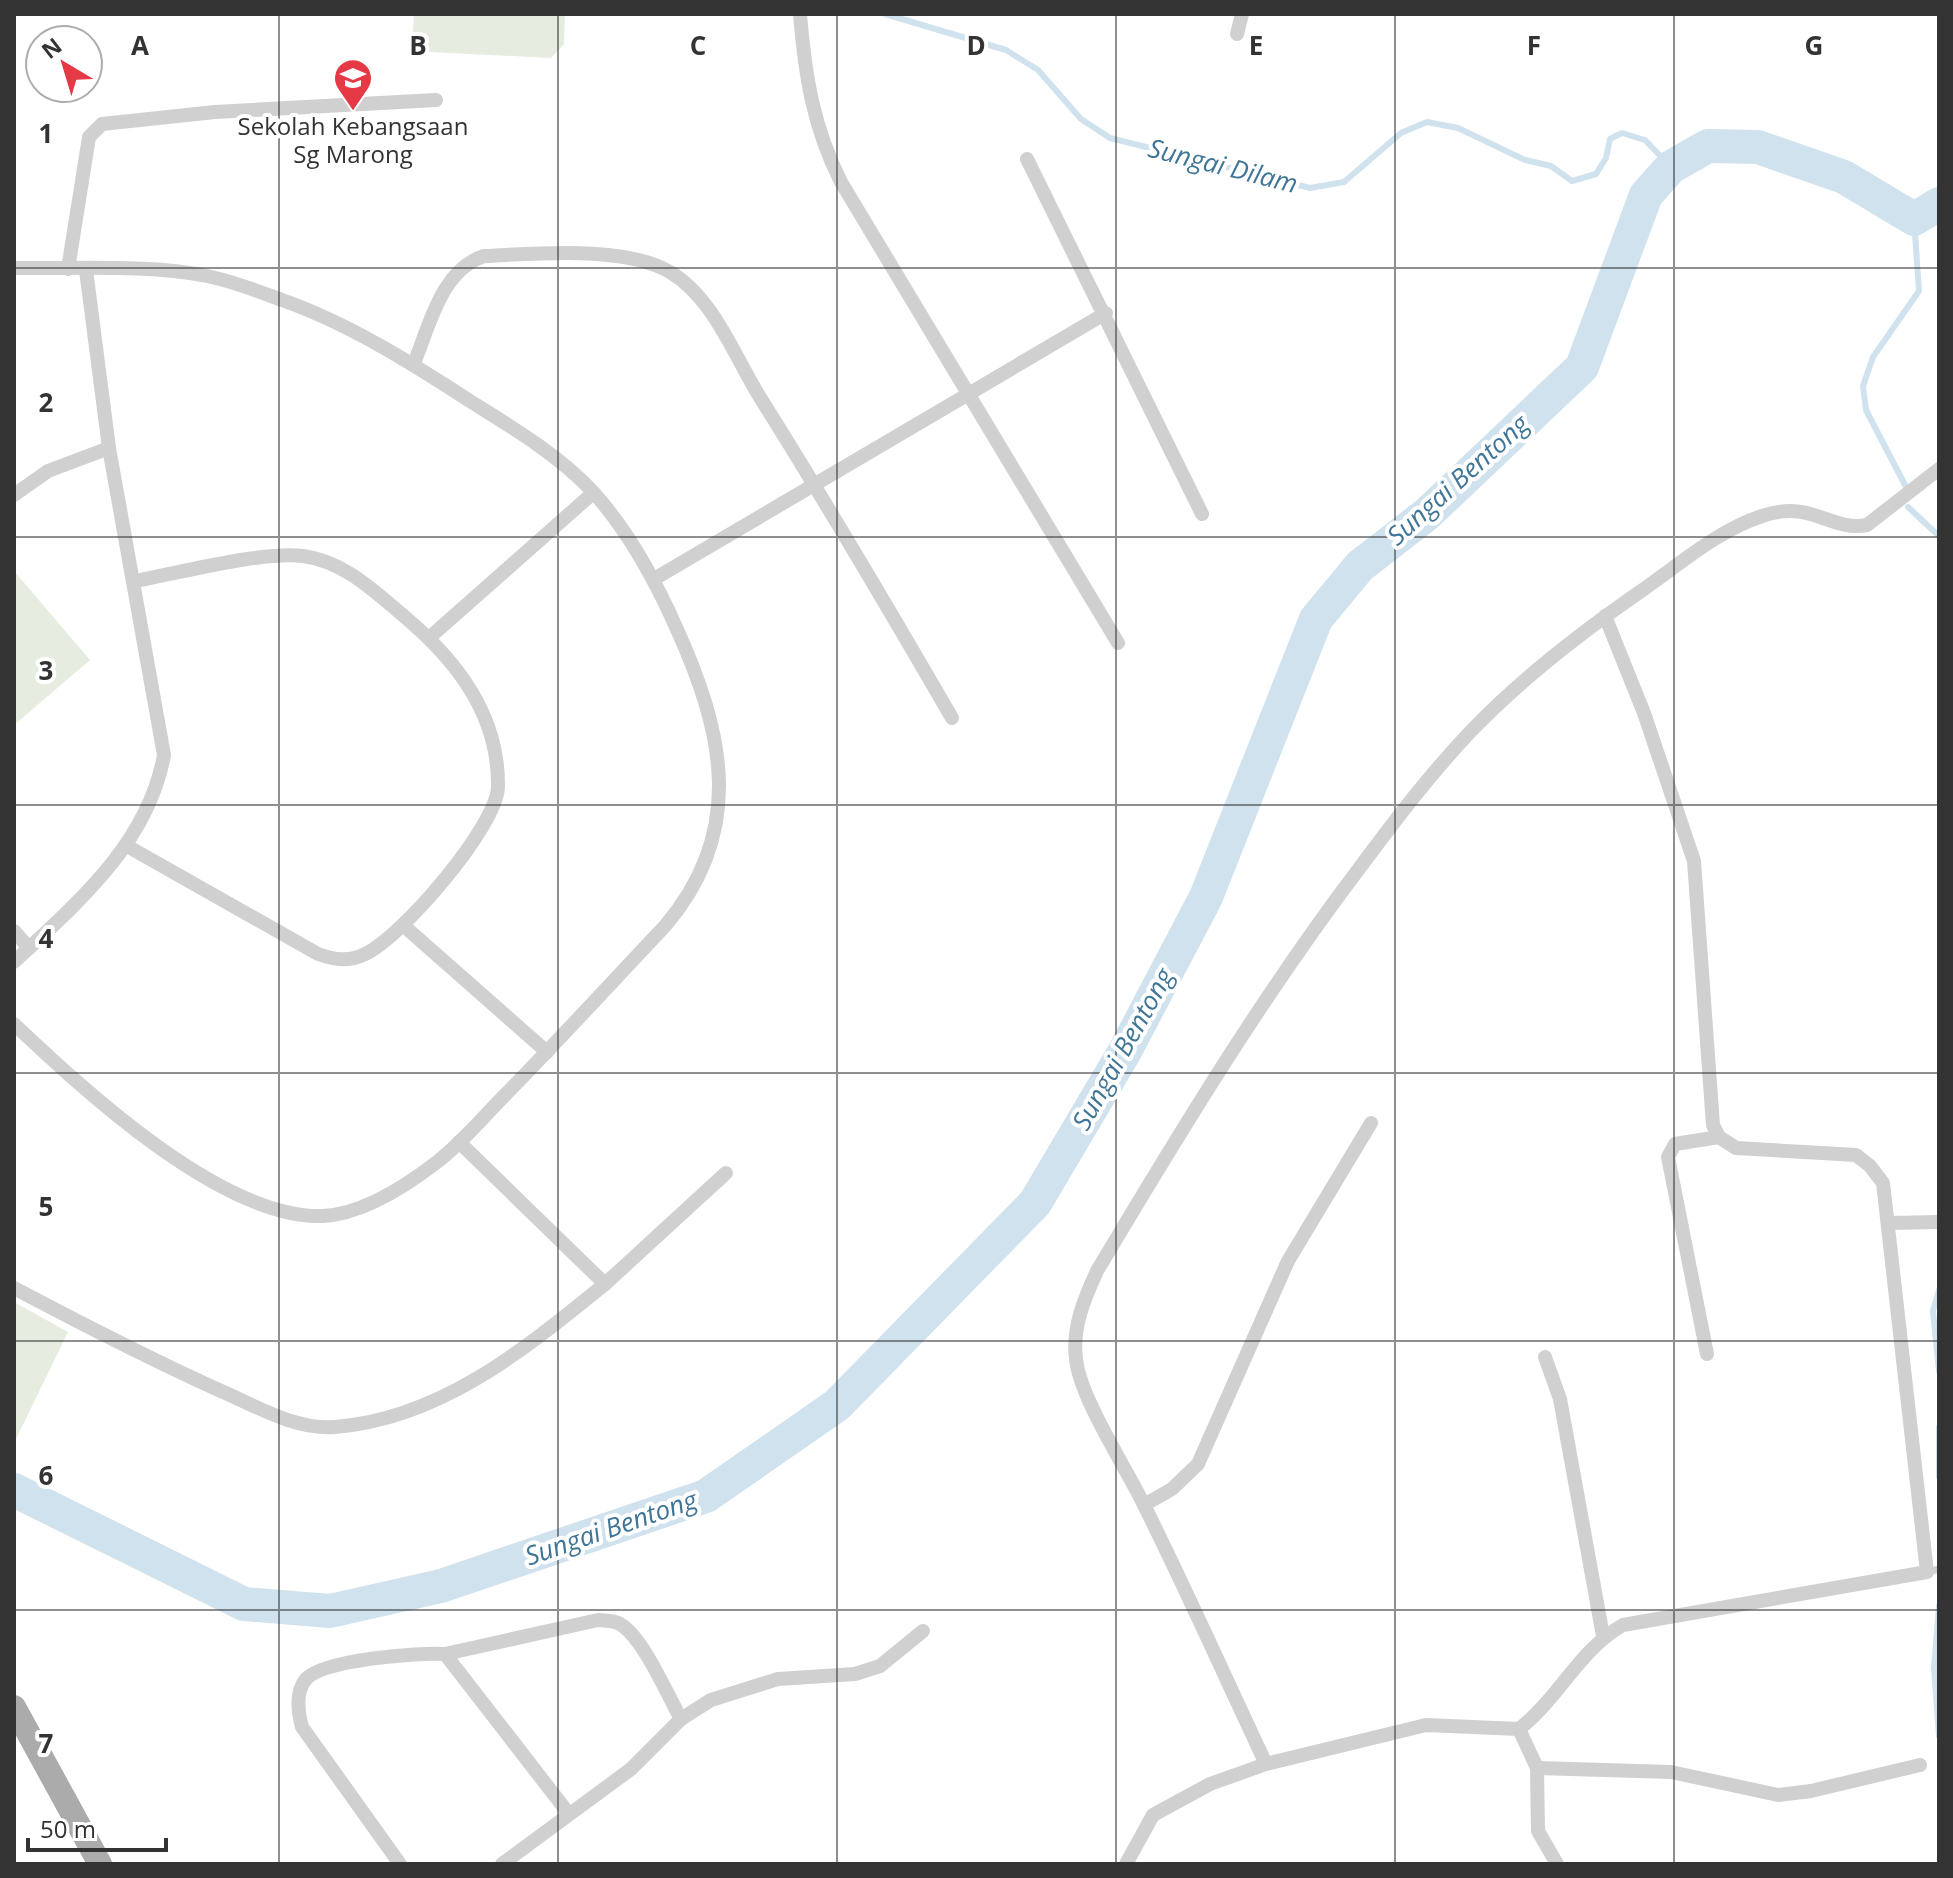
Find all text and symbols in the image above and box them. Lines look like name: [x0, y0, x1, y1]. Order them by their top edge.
north arrow: [24, 24, 104, 104]
text: A: [131, 27, 149, 63]
text: B: [409, 27, 427, 63]
text: C: [690, 27, 706, 63]
text: D: [966, 27, 986, 63]
text: E: [1249, 27, 1263, 63]
text: F: [1527, 27, 1541, 63]
text: G: [1805, 27, 1823, 63]
text: N: [35, 30, 67, 65]
school or university icon: Sekolah Kebangsaan Sg Marong: [332, 57, 374, 112]
place label: Sekolah Kebangsaan Sg Marong: [238, 109, 468, 170]
text: 1: [39, 115, 53, 151]
water label: Sungai Dilam: [1145, 129, 1302, 201]
text: 2: [39, 384, 54, 420]
water label: Sungai Bentong: [1378, 405, 1537, 553]
text: 3: [39, 652, 53, 688]
text: 4: [39, 920, 54, 956]
water label: Sungai Bentong: [1063, 960, 1182, 1136]
text: 5: [39, 1188, 53, 1224]
text: 6: [39, 1457, 54, 1493]
water label: Sungai Bentong: [520, 1480, 703, 1573]
text: 7: [39, 1725, 54, 1761]
scale bar: [28, 1802, 166, 1852]
text: 50 m: [40, 1812, 96, 1845]

